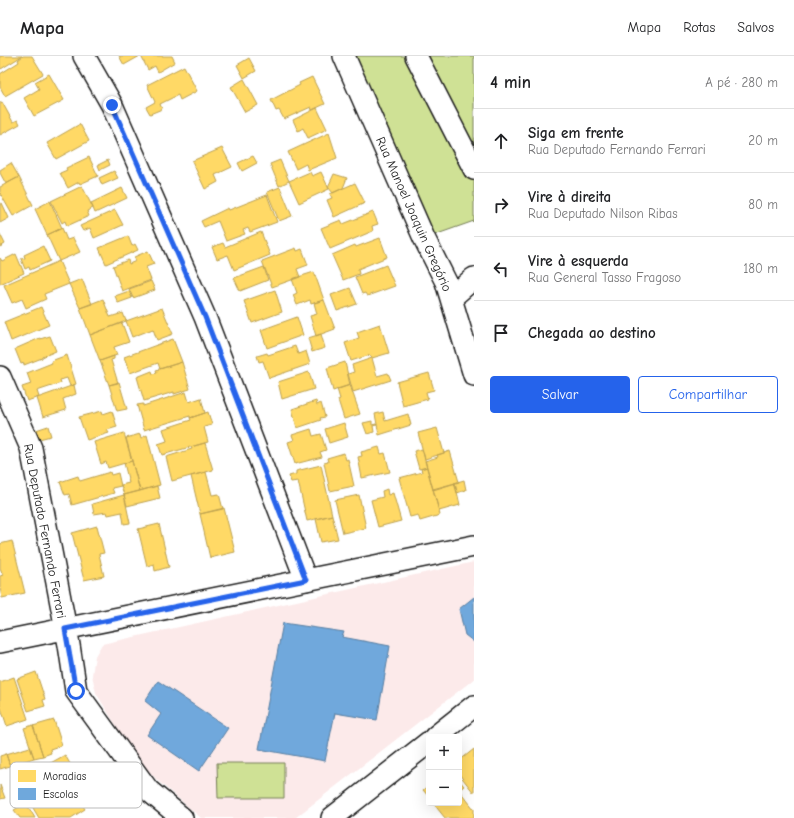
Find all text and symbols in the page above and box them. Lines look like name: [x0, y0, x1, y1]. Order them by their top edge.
text: Mapa: [20, 17, 65, 39]
text: Mapa: [628, 19, 661, 36]
text: Rotas: [683, 19, 715, 36]
text: Salvos: [737, 19, 774, 36]
text: 4 min: [490, 73, 531, 92]
text: A pé · 280 m: [705, 75, 778, 90]
route end: [103, 96, 121, 114]
text: Siga em frente: [528, 124, 624, 142]
icon: ahead: [490, 130, 512, 152]
text: 20 m: [748, 133, 778, 148]
street label: Rua Manoel Joaquin Gregório: [373, 134, 455, 294]
text: Rua Deputado Fernando Ferrari: [528, 142, 706, 157]
text: Vire à direita: [528, 188, 611, 206]
icon: right: [490, 194, 512, 216]
text: 80 m: [748, 197, 778, 212]
text: Rua Deputado Nilson Ribas: [528, 206, 678, 221]
text: Vire à esquerda: [528, 252, 629, 270]
icon: left: [490, 258, 512, 280]
text: 180 m: [743, 261, 778, 276]
text: Rua General Tasso Fragoso: [528, 270, 681, 285]
icon: arrive: [490, 322, 512, 344]
text: Chegada ao destino: [528, 324, 656, 342]
button: Salvar: [490, 376, 630, 413]
button: Compartilhar: [638, 376, 778, 413]
street label: Rua Deputado Fernando Ferrari: [21, 442, 69, 620]
route start: [67, 682, 85, 700]
map controls: [426, 734, 462, 806]
button: +: [426, 734, 462, 770]
legend: [10, 762, 142, 808]
text: Moradias: [43, 770, 87, 783]
button: −: [426, 770, 462, 806]
text: Escolas: [43, 788, 78, 801]

